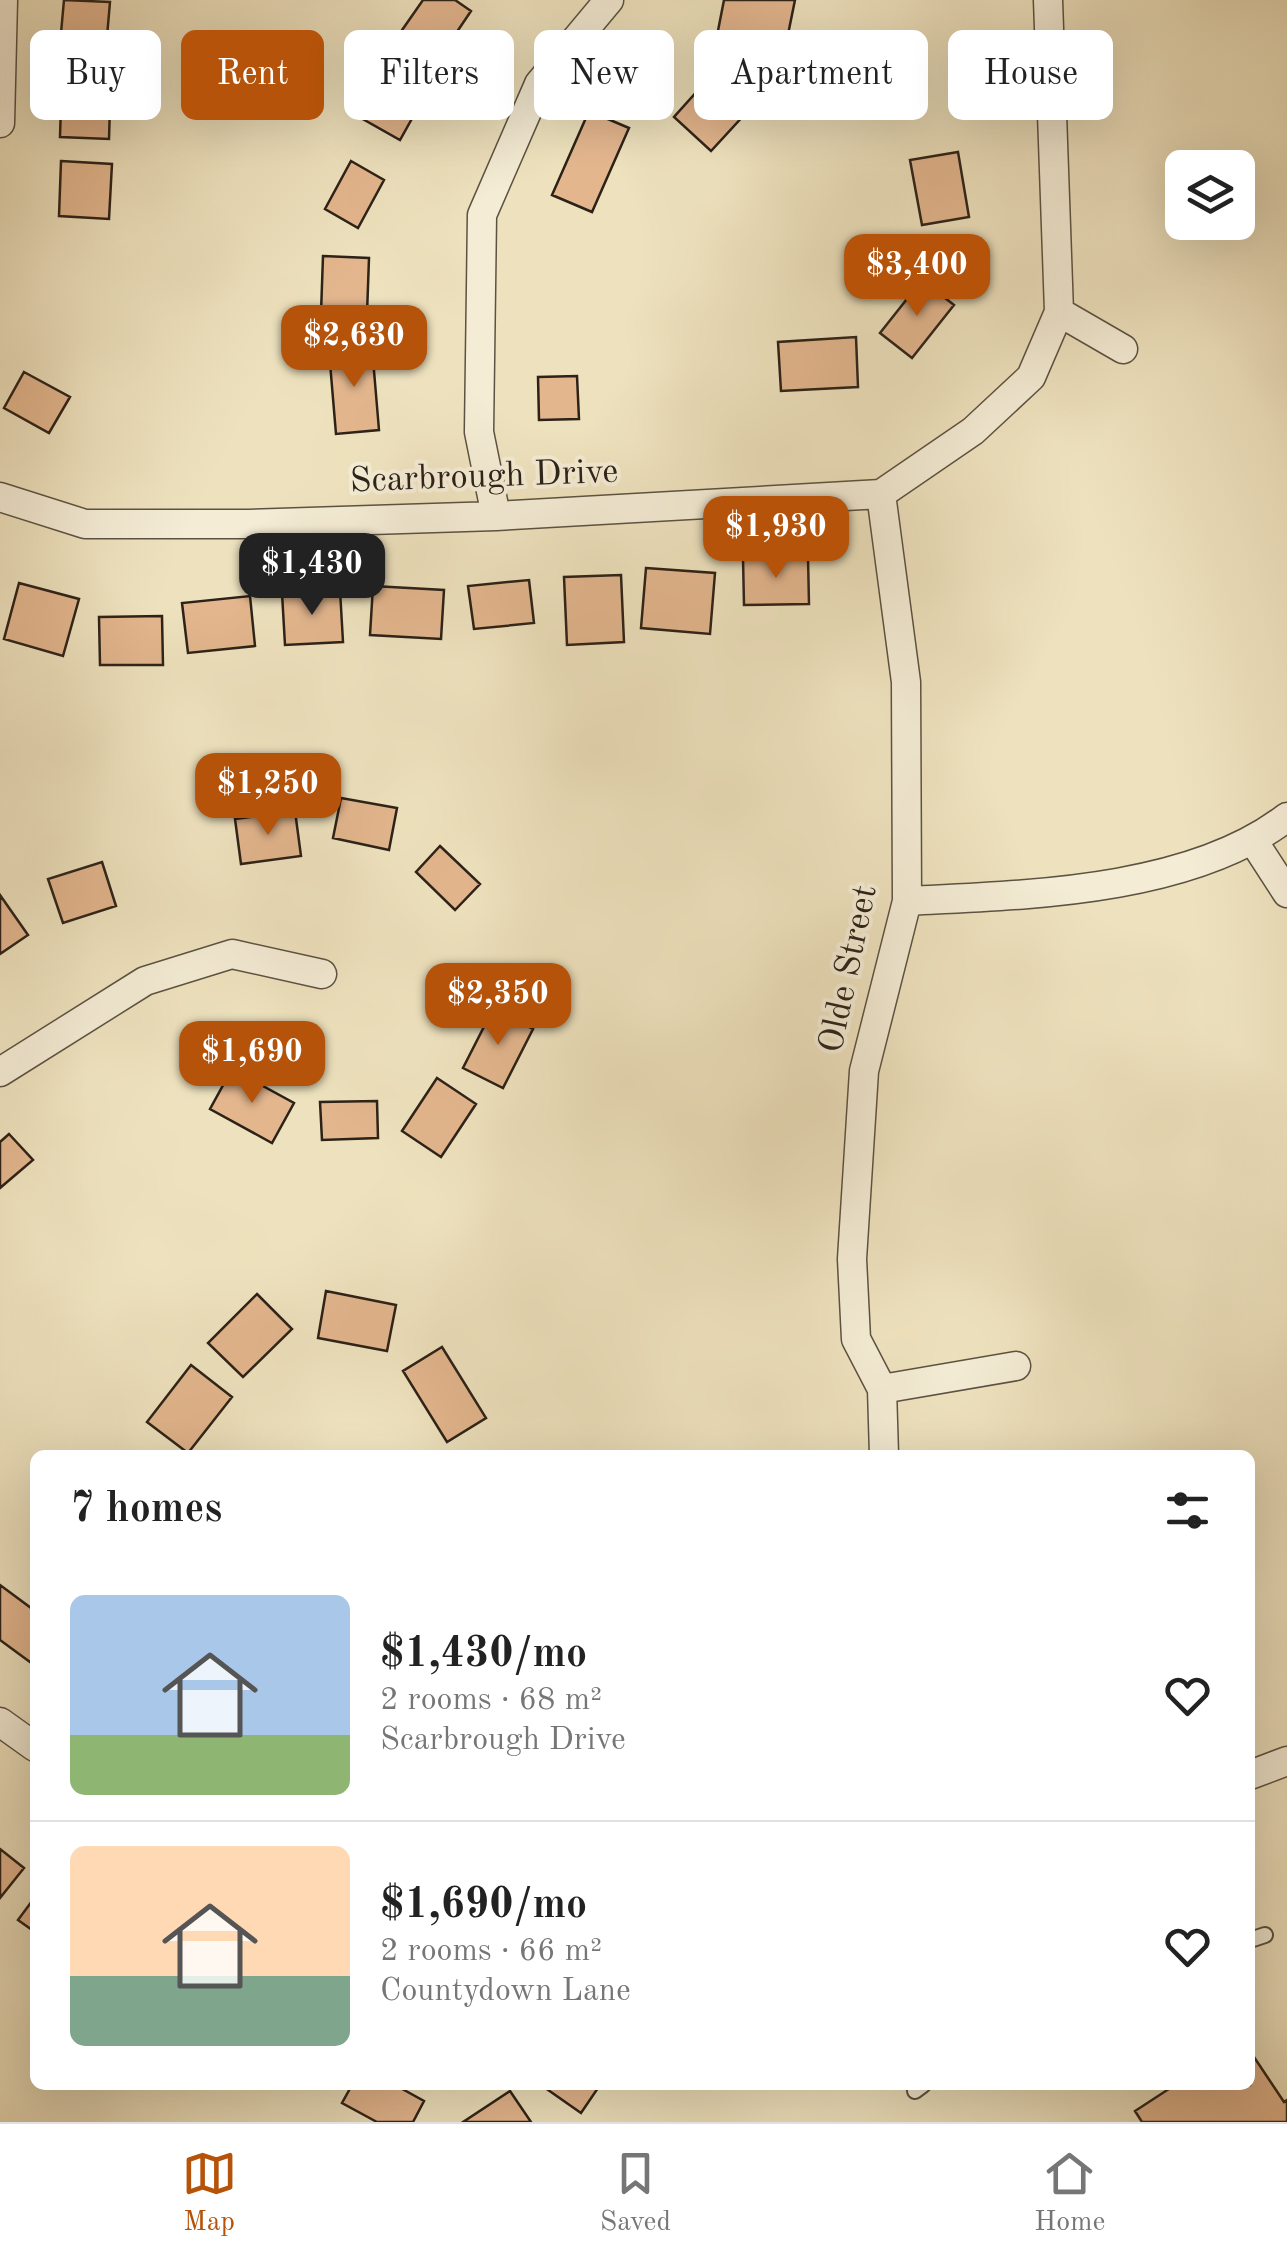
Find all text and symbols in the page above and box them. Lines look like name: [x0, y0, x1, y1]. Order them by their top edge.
chip: Buy: [30, 30, 161, 120]
chip: Rent: [181, 30, 324, 120]
chip: Filters: [344, 30, 514, 120]
chip: New: [534, 30, 674, 120]
chip: Apartment: [694, 30, 928, 120]
chip: House: [948, 30, 1113, 120]
map controls: [1165, 150, 1255, 240]
button: layers: [1165, 150, 1255, 240]
pin: $3,400: [836, 234, 998, 319]
text: $3,400: [866, 250, 968, 282]
pin: $2,630: [273, 305, 435, 390]
text: $2,630: [303, 321, 405, 353]
street label: Scarbrough Drive: [349, 455, 619, 499]
pin: $1,930: [695, 496, 857, 581]
text: $1,930: [725, 512, 827, 544]
pin: $1,430: [231, 533, 393, 618]
text: $1,430: [261, 549, 363, 581]
pin: $1,250: [187, 753, 349, 838]
text: $1,250: [217, 769, 319, 801]
street label: Olde Street: [814, 882, 884, 1056]
pin: $2,350: [417, 963, 579, 1048]
text: $2,350: [447, 979, 549, 1011]
pin: $1,690: [171, 1021, 333, 1106]
text: $1,690: [201, 1037, 303, 1069]
icon: filters: [1160, 1483, 1215, 1538]
text: 7 homes: [70, 1489, 222, 1531]
text: $1,430/mo: [380, 1634, 587, 1676]
icon: home: [150, 1635, 270, 1755]
icon: heart: [1160, 1668, 1215, 1723]
text: 2 rooms · 68 m²: [380, 1685, 602, 1717]
text: Scarbrough Drive: [380, 1725, 626, 1757]
text: $1,690/mo: [380, 1885, 587, 1927]
icon: home: [150, 1886, 270, 2006]
icon: heart: [1160, 1919, 1215, 1974]
text: 2 rooms · 66 m²: [380, 1936, 602, 1968]
text: Countydown Lane: [380, 1976, 631, 2008]
tab: Map: [182, 2146, 237, 2241]
tab: Saved: [600, 2146, 671, 2241]
tab: Home: [1034, 2146, 1105, 2241]

